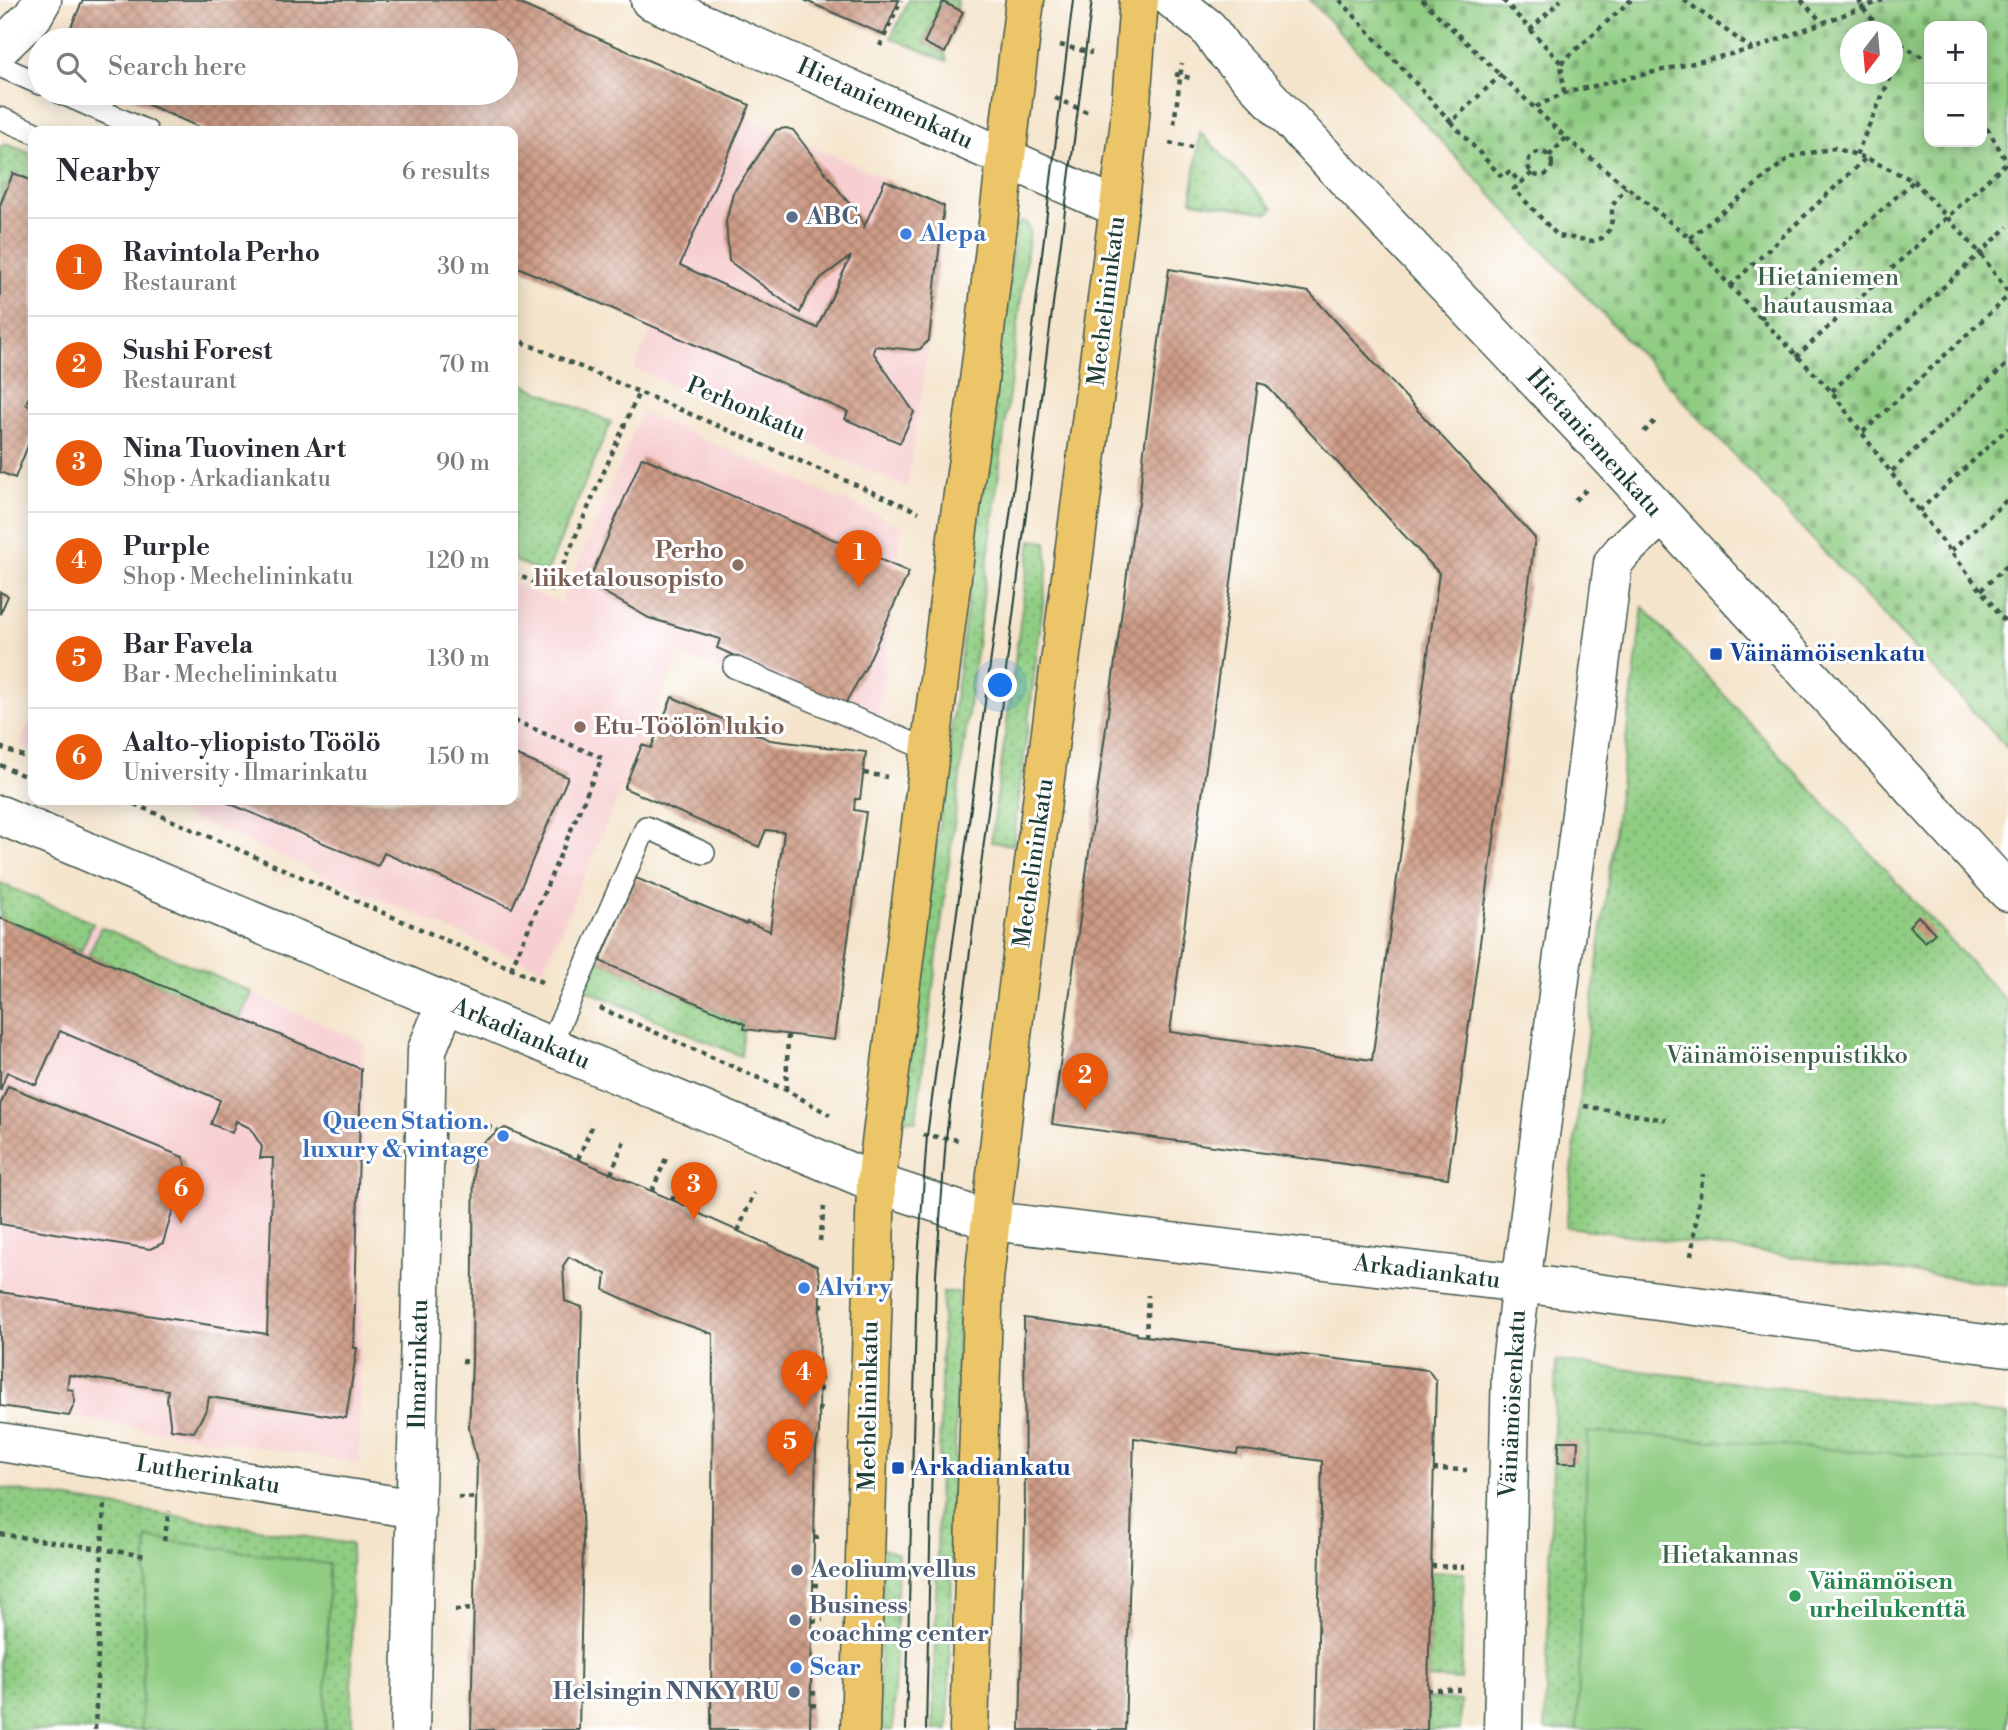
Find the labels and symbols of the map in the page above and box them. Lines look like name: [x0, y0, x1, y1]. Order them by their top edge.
north arrow: [1840, 21, 1903, 84]
street label: Hietaniemenkatu: [792, 52, 978, 156]
place label: ABC: [805, 202, 858, 232]
marker: ABC: [784, 209, 800, 225]
street label: Mechelininkatu: [1082, 214, 1132, 388]
place label: Alepa: [919, 219, 987, 249]
marker: Alepa: [898, 226, 914, 242]
park label: Hietaniemen hautausmaa: [1757, 263, 1899, 321]
street label: Hietaniemenkatu: [1519, 362, 1669, 524]
street label: Perhonkatu: [682, 370, 810, 448]
pin: 1: [836, 530, 882, 588]
place label: Perho liiketalousopisto: [534, 536, 724, 594]
marker: Perho liiketalousopisto: [730, 557, 746, 573]
place label: Väinämöisenkatu: [1729, 639, 1926, 669]
marker: Väinämöisenkatu: [1708, 646, 1724, 662]
your location: [983, 668, 1017, 702]
place label: Etu-Töölön lukio: [594, 712, 785, 742]
marker: Etu-Töölön lukio: [572, 719, 588, 735]
street label: Mechelininkatu: [1007, 776, 1061, 950]
street label: Arkadiankatu: [446, 991, 595, 1077]
park label: Väinämöisenpuistikko: [1665, 1041, 1908, 1071]
pin: 2: [1062, 1053, 1108, 1111]
place label: Queen Station. luxury & vintage: [302, 1107, 489, 1165]
marker: Queen Station. luxury & vintage: [495, 1128, 511, 1144]
pin: 3: [671, 1162, 717, 1220]
pin: 6: [158, 1166, 204, 1224]
street label: Arkadiankatu: [1351, 1248, 1502, 1296]
place label: Alvi ry: [817, 1273, 892, 1303]
marker: Alvi ry: [796, 1280, 812, 1296]
street label: Ilmarinkatu: [403, 1298, 435, 1429]
street label: Väinämöisenkatu: [1493, 1309, 1533, 1500]
street label: Mechelininkatu: [853, 1320, 885, 1492]
pin: 4: [781, 1350, 827, 1408]
pin: 5: [767, 1419, 813, 1477]
street label: Lutherinkatu: [134, 1449, 282, 1501]
place label: Arkadiankatu: [911, 1453, 1071, 1483]
marker: Arkadiankatu: [890, 1460, 906, 1476]
park label: Hietakannas: [1662, 1541, 1799, 1571]
place label: Aeolium vellus: [810, 1555, 976, 1585]
marker: Aeolium vellus: [789, 1562, 805, 1578]
place label: Väinämöisen urheilukenttä: [1808, 1567, 1967, 1625]
marker: Väinämöisen urheilukenttä: [1787, 1588, 1803, 1604]
place label: Business coaching center: [809, 1591, 989, 1649]
marker: Business coaching center: [787, 1612, 803, 1628]
place label: Scar: [810, 1653, 861, 1683]
marker: Scar: [788, 1660, 804, 1676]
place label: Helsingin NNKY RU: [553, 1677, 780, 1707]
marker: Helsingin NNKY RU: [786, 1684, 802, 1700]

